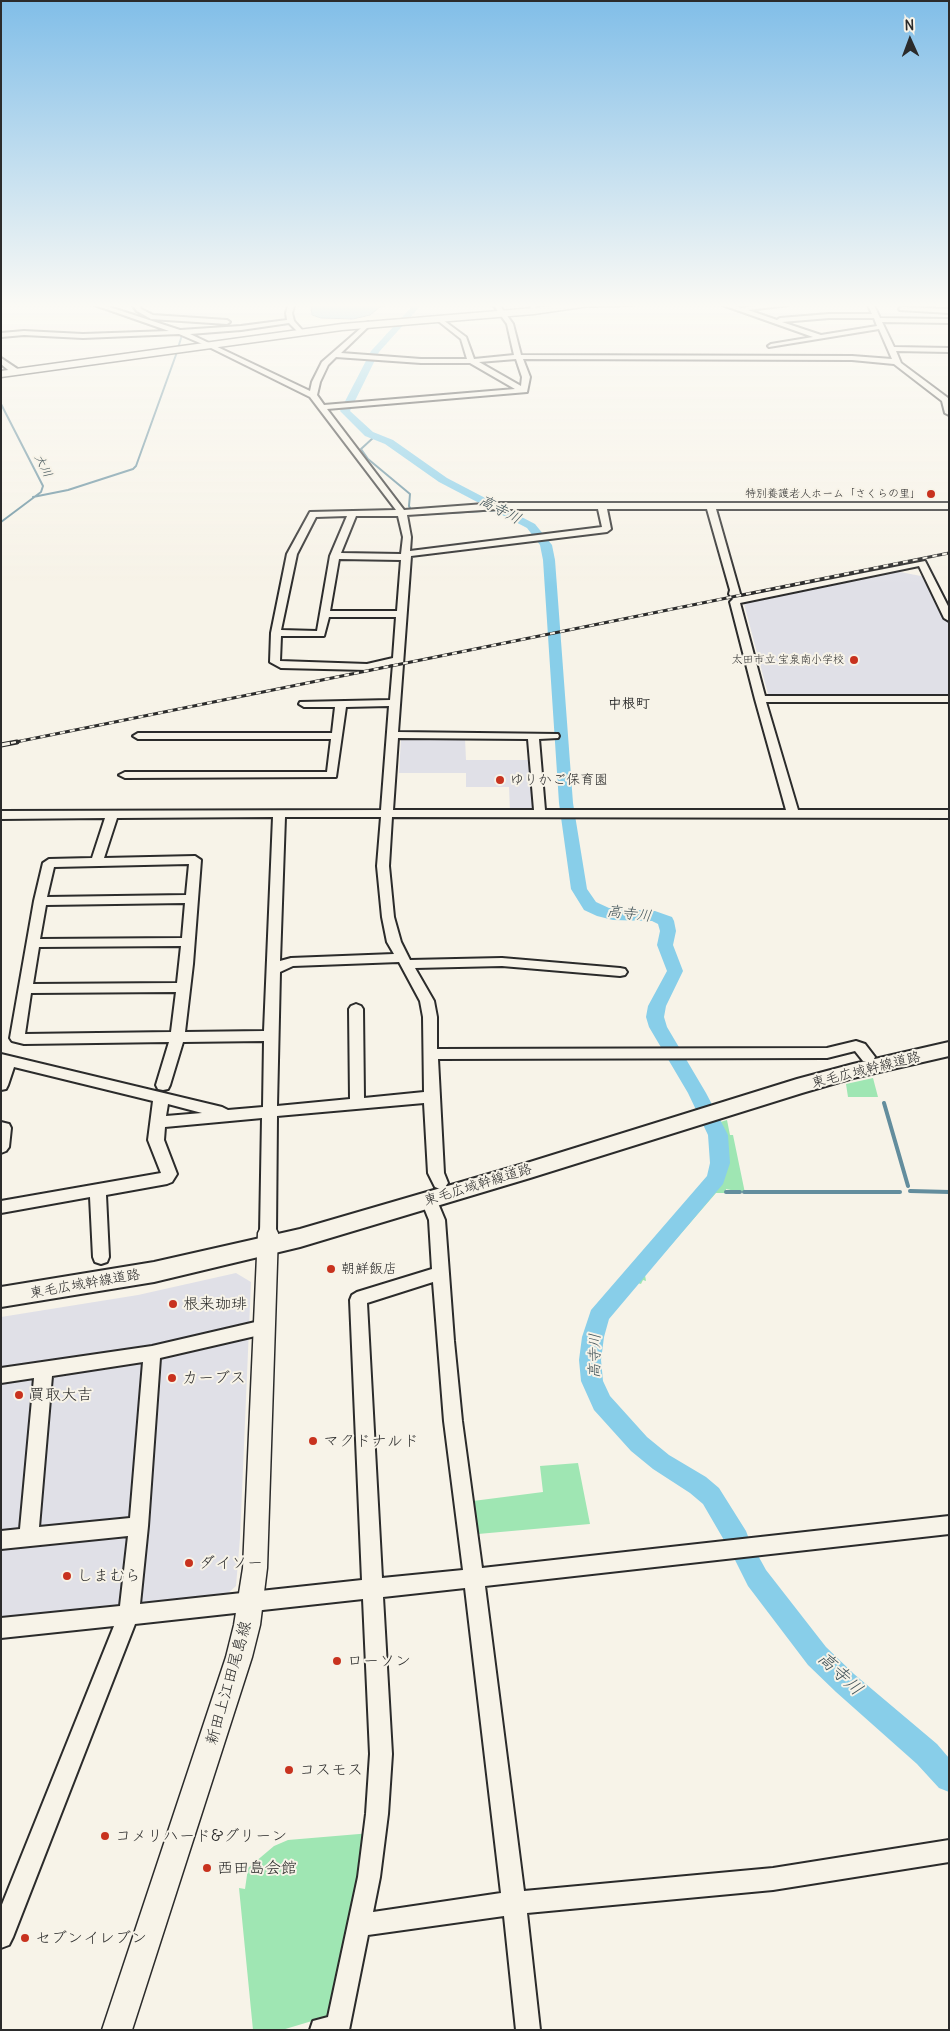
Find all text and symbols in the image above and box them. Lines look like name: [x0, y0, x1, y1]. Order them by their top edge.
north arrow: [885, 15, 935, 65]
text: N: [904, 16, 915, 34]
water label: 大川: [31, 452, 55, 480]
place label: 特別養護老人ホーム「さくらの里」: [745, 487, 921, 501]
marker: 特別養護老人ホーム「さくらの里」: [925, 488, 937, 500]
water label: 高寺川: [476, 491, 524, 529]
place label: 太田市立 宝泉南小学校: [731, 653, 844, 667]
marker: 太田市立 宝泉南小学校: [848, 654, 860, 666]
district label: 中根町: [608, 696, 650, 712]
place label: ゆりかご保育園: [510, 772, 608, 788]
marker: ゆりかご保育園: [494, 774, 506, 786]
water label: 高寺川: [606, 902, 652, 926]
street label: 東毛広域幹線道路: [810, 1048, 922, 1092]
street label: 東毛広域幹線道路: [422, 1161, 534, 1209]
place label: 朝鮮飯店: [341, 1261, 397, 1277]
marker: 朝鮮飯店: [325, 1263, 337, 1275]
street label: 東毛広域幹線道路: [28, 1266, 142, 1302]
place label: 根来珈琲: [183, 1294, 247, 1314]
marker: 根来珈琲: [167, 1298, 179, 1310]
water label: 高寺川: [586, 1333, 604, 1379]
place label: カーブス: [182, 1368, 246, 1388]
marker: カーブス: [166, 1372, 178, 1384]
place label: 買取大吉: [29, 1385, 93, 1405]
marker: 買取大吉: [13, 1389, 25, 1401]
place label: マクドナルド: [323, 1431, 419, 1451]
marker: マクドナルド: [307, 1435, 319, 1447]
place label: ダイソー: [199, 1553, 263, 1573]
marker: ダイソー: [183, 1557, 195, 1569]
place label: しまむら: [77, 1566, 141, 1586]
marker: しまむら: [61, 1570, 73, 1582]
street label: 新田上江田尾島線: [202, 1619, 256, 1747]
water label: 高寺川: [813, 1648, 867, 1700]
place label: ローソン: [347, 1651, 411, 1671]
marker: ローソン: [331, 1655, 343, 1667]
place label: コスモス: [299, 1760, 363, 1780]
marker: コスモス: [283, 1764, 295, 1776]
place label: コメリハード&グリーン: [115, 1826, 287, 1846]
marker: コメリハード&グリーン: [99, 1830, 111, 1842]
place label: 西田島会館: [217, 1858, 297, 1878]
marker: 西田島会館: [201, 1862, 213, 1874]
place label: セブンイレブン: [35, 1928, 147, 1948]
marker: セブンイレブン: [19, 1932, 31, 1944]

